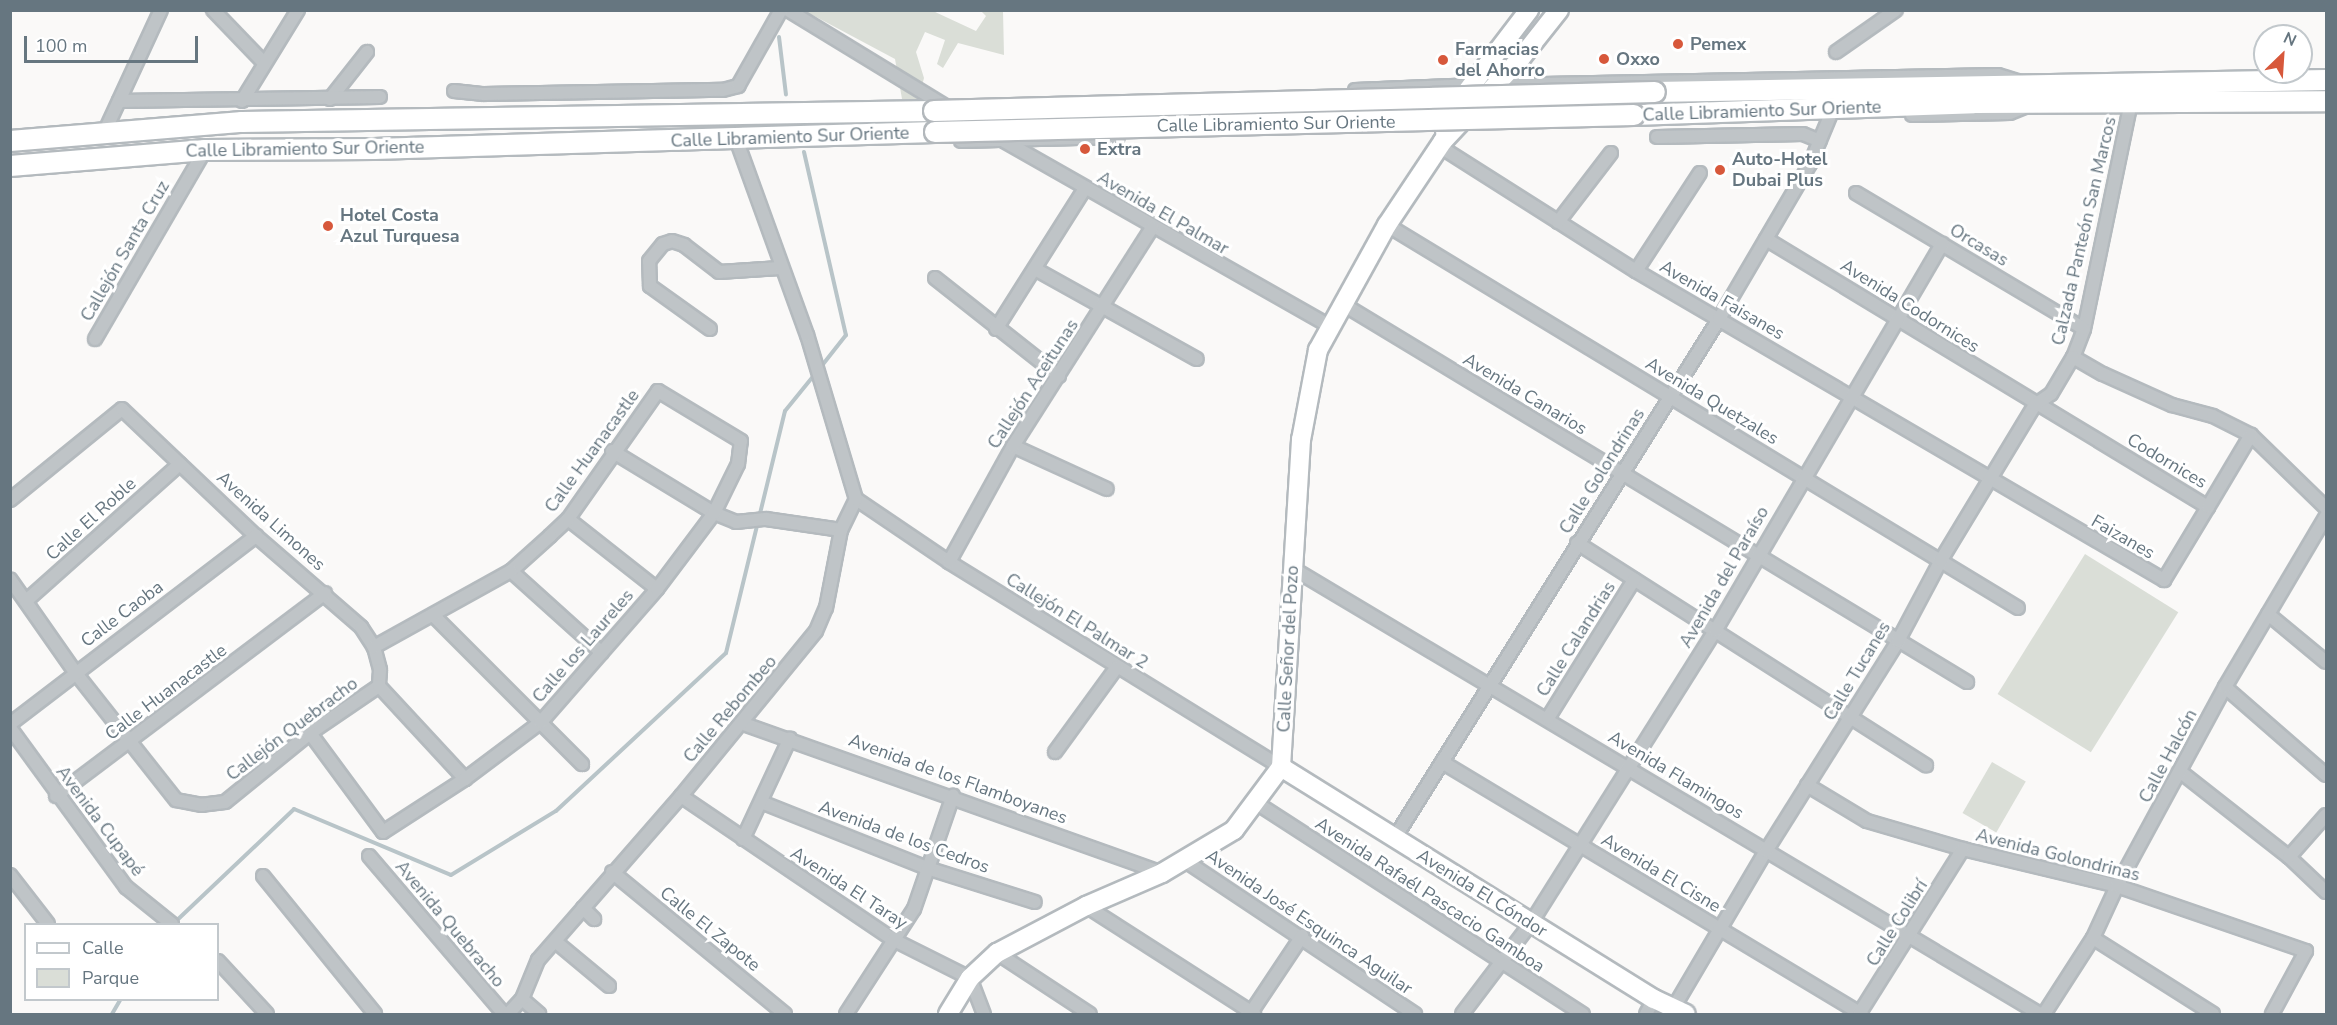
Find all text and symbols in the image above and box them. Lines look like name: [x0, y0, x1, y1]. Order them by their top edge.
scale bar: [27, 24, 201, 62]
north arrow: [2253, 24, 2313, 84]
text: N: [2280, 27, 2300, 52]
place label: Pemex: [1690, 33, 1746, 55]
text: 100 m: [35, 34, 87, 58]
marker: Pemex: [1671, 37, 1685, 51]
place label: Farmacias del Ahorro: [1455, 39, 1545, 82]
place label: Oxxo: [1616, 48, 1660, 70]
marker: Oxxo: [1597, 52, 1611, 66]
marker: Farmacias del Ahorro: [1436, 53, 1450, 67]
street label: Calle Libramiento Sur Oriente: [1642, 96, 1882, 126]
street label: Calle Libramiento Sur Oriente: [1156, 111, 1396, 137]
street label: Calzada Panteón San Marcos: [2047, 115, 2121, 347]
street label: Calle Libramiento Sur Oriente: [670, 122, 910, 152]
street label: Calle Libramiento Sur Oriente: [185, 136, 425, 162]
place label: Extra: [1097, 138, 1141, 160]
marker: Extra: [1078, 142, 1092, 156]
place label: Auto-Hotel Dubai Plus: [1732, 149, 1828, 192]
marker: Auto-Hotel Dubai Plus: [1713, 163, 1727, 177]
street label: Avenida El Palmar: [1093, 167, 1233, 259]
street label: Callejón Santa Cruz: [76, 177, 174, 325]
place label: Hotel Costa Azul Turquesa: [340, 205, 460, 248]
marker: Hotel Costa Azul Turquesa: [321, 219, 335, 233]
street label: Orcasas: [1946, 219, 2012, 271]
street label: Avenida Codornices: [1837, 255, 1983, 357]
street label: Avenida Faisanes: [1656, 256, 1788, 344]
street label: Callejón Aceitunas: [983, 315, 1083, 453]
street label: Avenida Canarios: [1459, 348, 1591, 440]
street label: Avenida Quetzales: [1642, 353, 1782, 449]
street label: Calle Huanacastle: [540, 385, 644, 517]
street label: Calle Golondrinas: [1555, 404, 1649, 538]
street label: Codornices: [2123, 429, 2211, 493]
street label: Avenida Limones: [212, 467, 330, 575]
street label: Calle El Roble: [42, 473, 140, 565]
street label: Avenida del Paraíso: [1675, 502, 1773, 652]
street label: Faizanes: [2088, 510, 2158, 564]
street label: Calle Señor del Pozo: [1273, 565, 1303, 733]
street label: Callejón El Palmar 2: [1002, 568, 1152, 674]
street label: Calle Caoba: [77, 576, 167, 652]
street label: Calle Calandrias: [1532, 577, 1620, 701]
street label: Calle los Laureles: [528, 585, 638, 707]
street label: Calle Tucanes: [1819, 617, 1895, 725]
street label: Calle Huanacastle: [101, 639, 231, 745]
street label: Calle Rebombeo: [679, 651, 781, 767]
street label: Callejón Quebracho: [222, 673, 362, 785]
street label: Calle Halcón: [2134, 705, 2202, 807]
street label: Avenida Flamingos: [1604, 726, 1748, 824]
street label: Avenida de los Flamboyanes: [846, 729, 1070, 829]
street label: Avenida Cupapé: [51, 762, 149, 880]
street label: Avenida de los Cedros: [816, 796, 992, 878]
street label: Avenida Rafaél Pascacio Gamboa: [1311, 813, 1549, 977]
street label: Avenida Golondrinas: [1974, 824, 2142, 886]
street label: Avenida El Cisne: [1597, 829, 1725, 917]
street label: Avenida El Taray: [787, 842, 911, 934]
street label: Avenida El Cóndor: [1413, 844, 1551, 942]
street label: Avenida José Esquinca Aguilar: [1202, 845, 1416, 999]
street label: Avenida Quebracho: [391, 856, 509, 992]
street label: Calle Colibrí: [1862, 876, 1932, 970]
street label: Calle El Zapote: [656, 882, 764, 976]
legend: [24, 923, 219, 1001]
text: Calle: [82, 936, 124, 960]
text: Parque: [82, 966, 139, 990]

